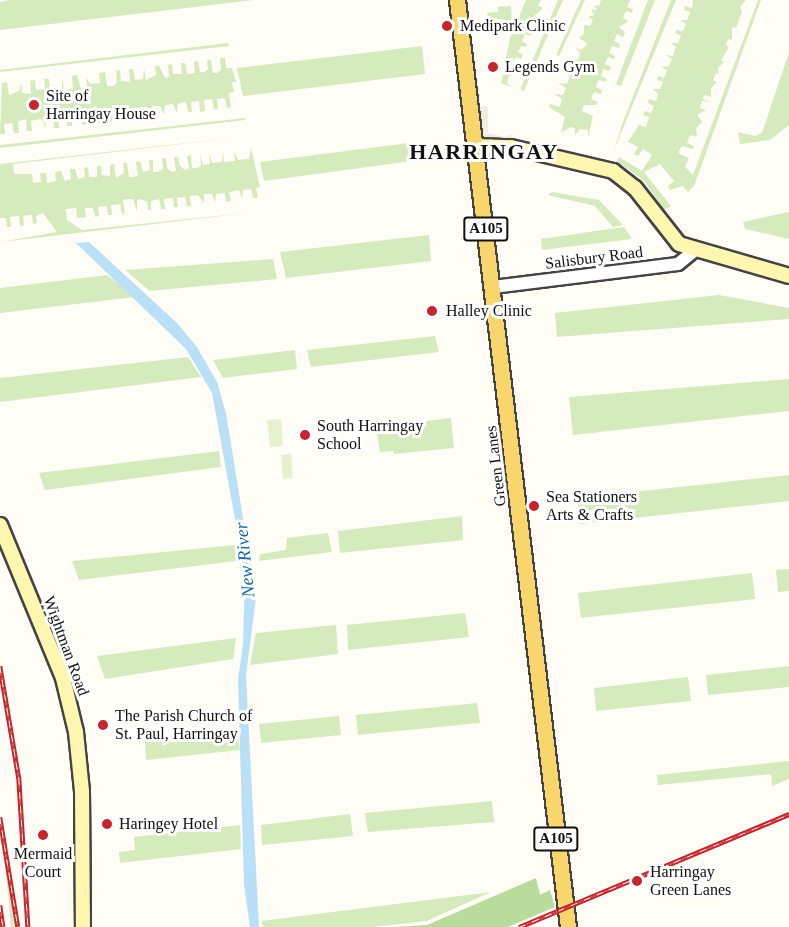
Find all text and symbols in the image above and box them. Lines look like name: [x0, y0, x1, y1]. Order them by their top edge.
place label: Medipark Clinic: [460, 16, 565, 36]
marker: Medipark Clinic: [438, 17, 456, 35]
place label: Legends Gym: [505, 57, 595, 77]
marker: Legends Gym: [486, 60, 500, 74]
place label: Site of Harringay House: [46, 86, 156, 124]
marker: Site of Harringay House: [27, 98, 41, 112]
district label: HARRINGAY: [409, 139, 559, 165]
road number: A105: [462, 217, 510, 241]
street label: Salisbury Road: [544, 242, 644, 274]
place label: Halley Clinic: [446, 301, 532, 321]
marker: Halley Clinic: [423, 302, 441, 320]
place label: South Harringay School: [317, 416, 423, 454]
street label: Green Lanes: [482, 424, 510, 508]
marker: South Harringay School: [298, 428, 312, 442]
place label: Sea Stationers Arts & Crafts: [546, 487, 637, 525]
marker: Sea Stationers Arts & Crafts: [527, 499, 541, 513]
water label: New River: [230, 521, 260, 599]
street label: Wightman Road: [39, 594, 93, 698]
place label: The Parish Church of St. Paul, Harringay: [115, 706, 252, 744]
marker: The Parish Church of St. Paul, Harringay: [96, 718, 110, 732]
place label: Haringey Hotel: [119, 814, 218, 834]
marker: Haringey Hotel: [100, 817, 114, 831]
road number: A105: [532, 827, 580, 851]
marker: Mermaid Court: [36, 828, 50, 842]
place label: Mermaid Court: [14, 844, 72, 882]
place label: Harringay Green Lanes: [650, 862, 731, 900]
marker: Harringay Green Lanes: [628, 872, 646, 890]

